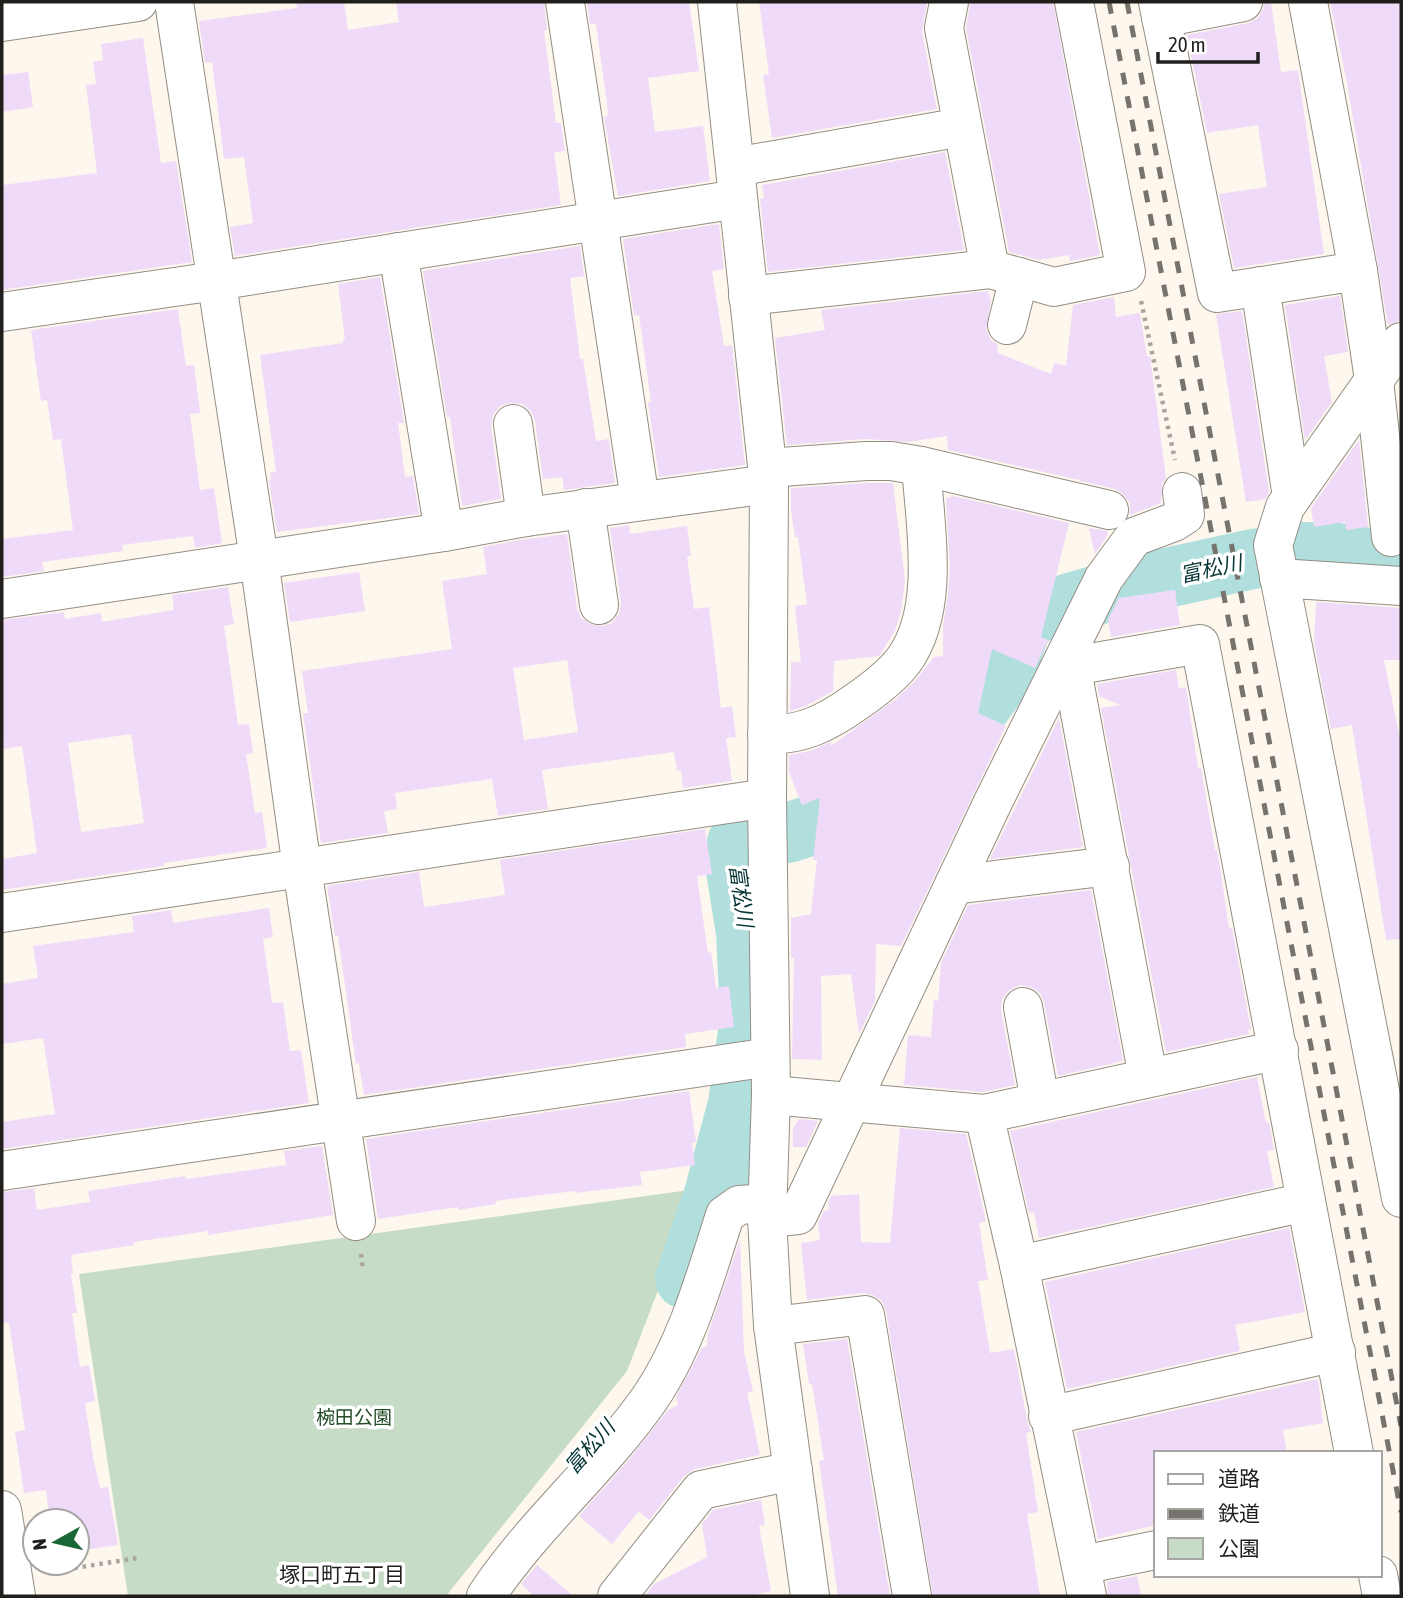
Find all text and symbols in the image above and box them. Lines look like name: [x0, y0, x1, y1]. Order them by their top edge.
scale bar: [1158, 21, 1258, 65]
text: 20 m: [1168, 32, 1206, 56]
water label: 富松川: [1177, 549, 1246, 586]
water label: 富松川: [726, 863, 759, 931]
park label: 椀田公園: [316, 1406, 392, 1428]
water label: 富松川: [560, 1413, 620, 1478]
legend: [1154, 1451, 1382, 1577]
text: 道路: [1218, 1466, 1260, 1490]
text: 鉄道: [1218, 1501, 1260, 1525]
north arrow: [21, 1507, 91, 1577]
text: 公園: [1218, 1536, 1260, 1560]
text: N: [27, 1537, 51, 1551]
district label: 塚口町五丁目: [279, 1562, 405, 1586]

